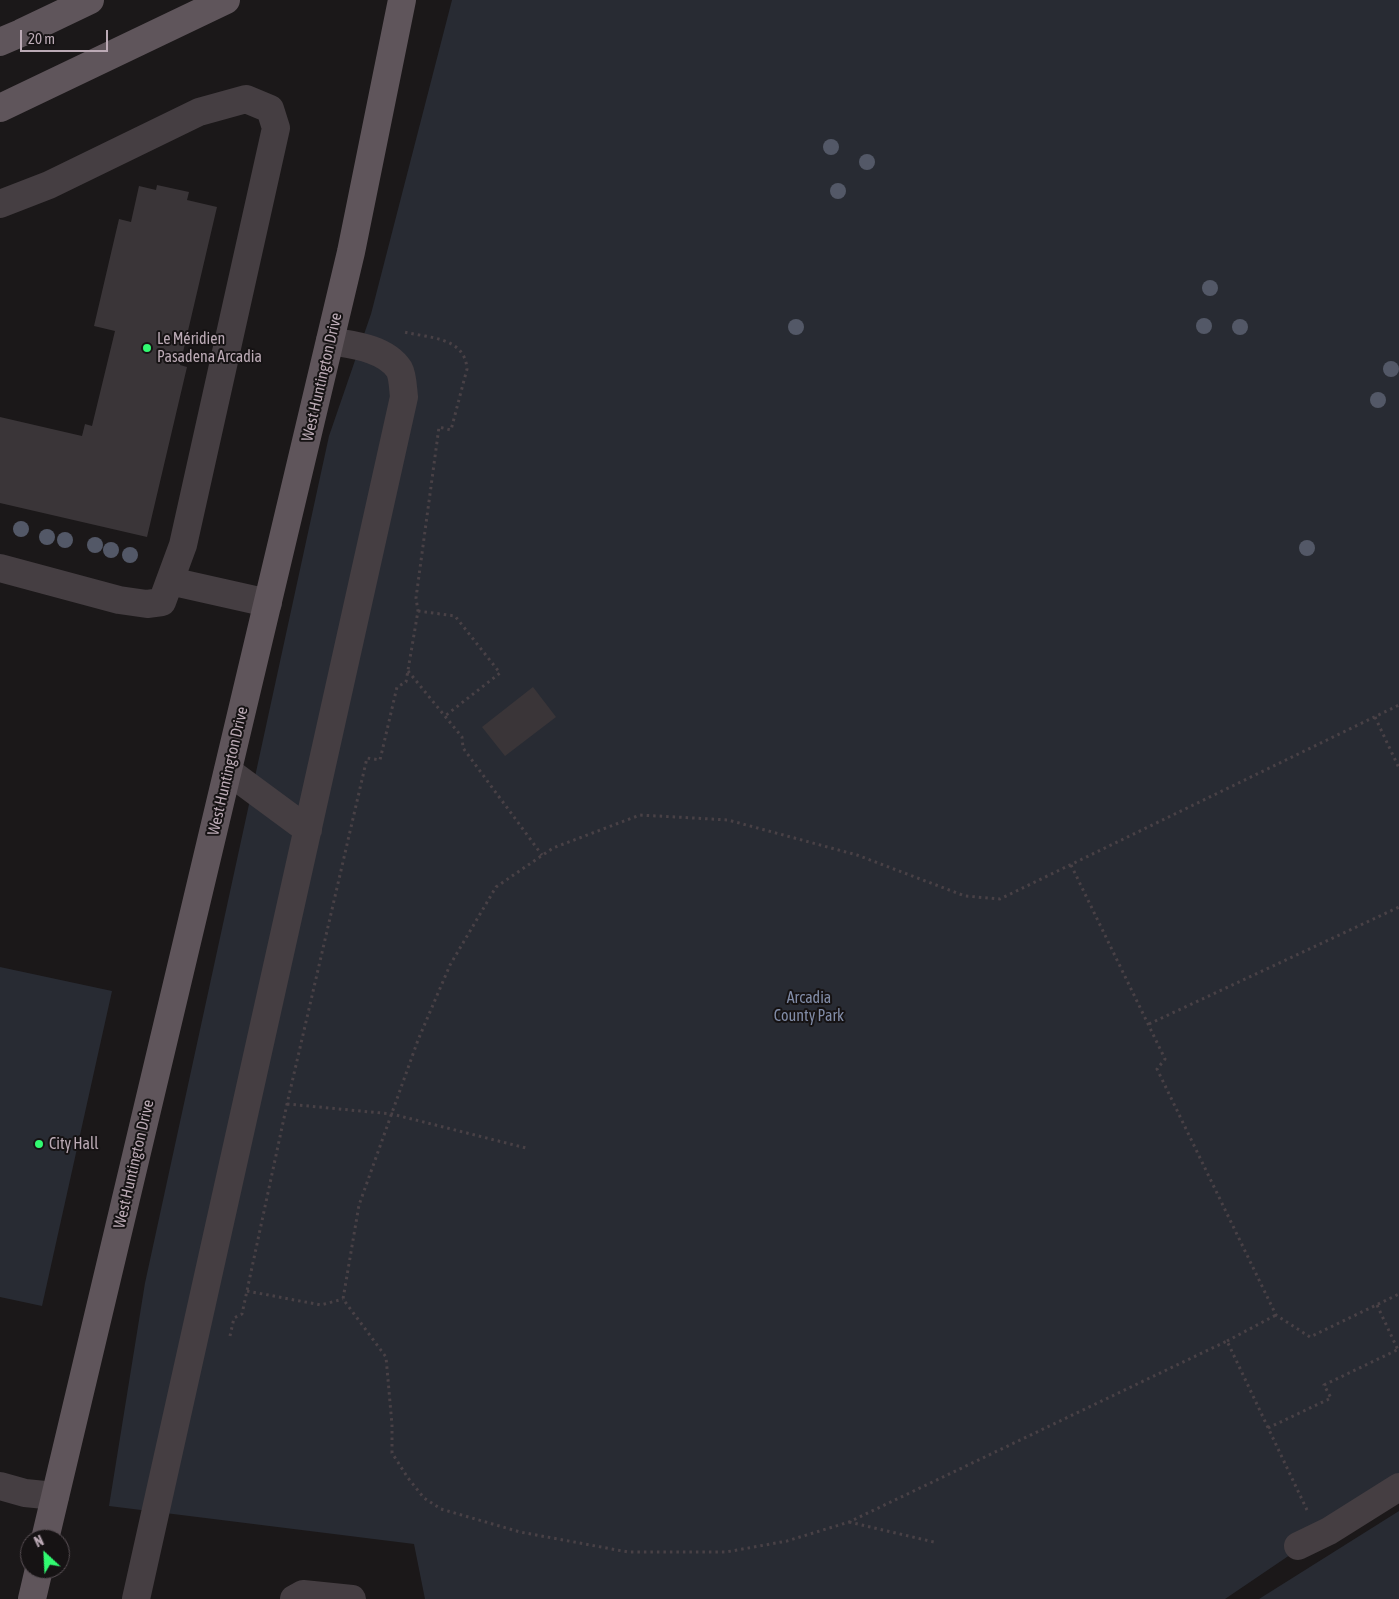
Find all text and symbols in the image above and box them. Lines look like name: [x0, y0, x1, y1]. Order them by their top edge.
scale bar: [22, 20, 110, 52]
text: 20 m: [28, 30, 55, 47]
street label: West Huntington Drive: [298, 311, 346, 443]
place label: Le Méridien Pasadena Arcadia: [157, 329, 262, 367]
marker: Le Méridien Pasadena Arcadia: [141, 342, 153, 354]
street label: West Huntington Drive: [204, 705, 252, 837]
park label: Arcadia County Park: [774, 988, 844, 1026]
street label: West Huntington Drive: [110, 1098, 158, 1230]
place label: City Hall: [49, 1134, 98, 1154]
marker: City Hall: [33, 1138, 45, 1150]
north arrow: [20, 1529, 70, 1579]
text: N: [32, 1532, 46, 1550]

